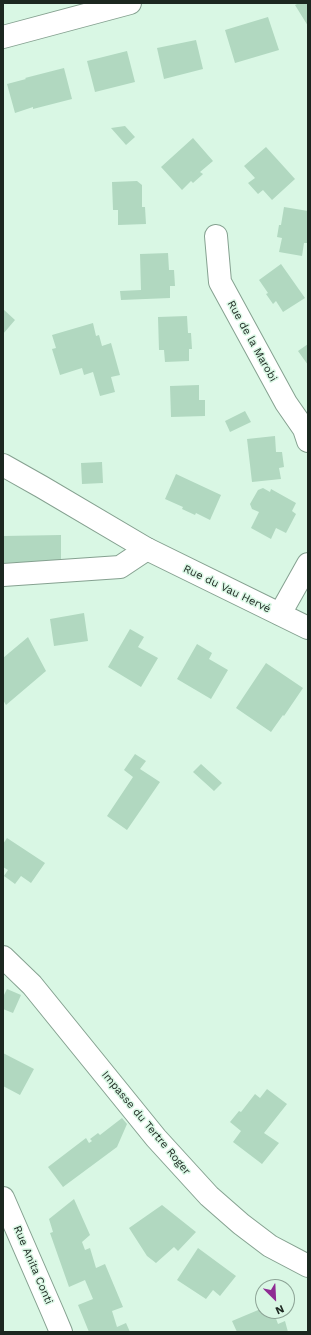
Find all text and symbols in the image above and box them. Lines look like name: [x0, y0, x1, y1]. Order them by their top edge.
street label: Rue de la Marobi: [224, 298, 280, 384]
street label: Rue du Vau Hervé: [181, 562, 273, 616]
street label: Impasse du Tertre Roger: [99, 1068, 193, 1178]
street label: Rue Anita Conti: [10, 1224, 56, 1306]
north arrow: [255, 1279, 295, 1319]
text: N: [273, 1302, 286, 1317]

